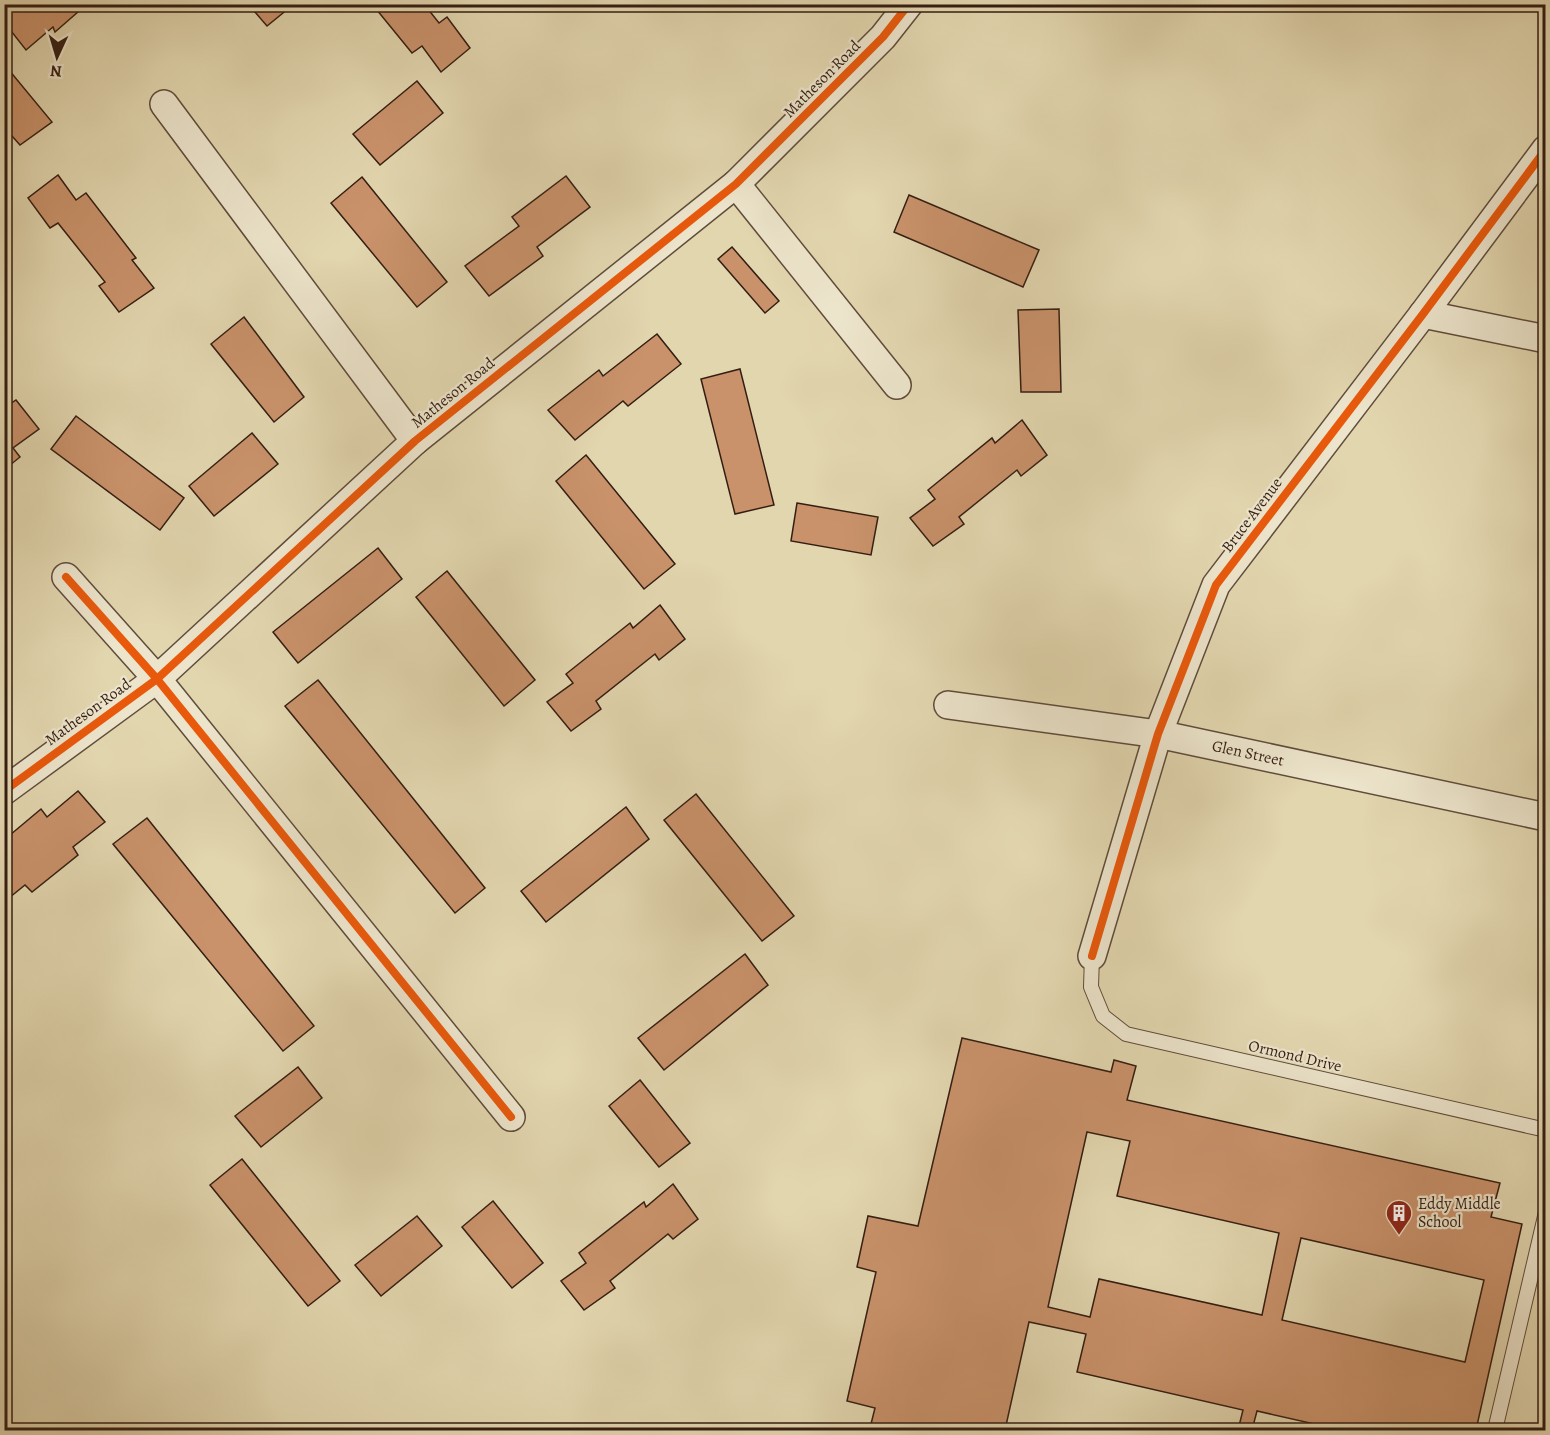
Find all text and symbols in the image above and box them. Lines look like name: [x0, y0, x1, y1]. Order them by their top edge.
north arrow: [27, 27, 87, 87]
street label: Matheson Road: [778, 35, 866, 123]
text: N: [49, 60, 63, 82]
street label: Matheson Road: [407, 352, 500, 433]
street label: Bruce Avenue: [1217, 473, 1287, 557]
street label: Matheson Road: [40, 673, 136, 751]
street label: Glen Street: [1210, 735, 1286, 772]
street label: Ormond Drive: [1246, 1035, 1344, 1077]
place label: Eddy Middle School: [1418, 1193, 1501, 1233]
building icon: Eddy Middle School: [1384, 1198, 1414, 1236]

